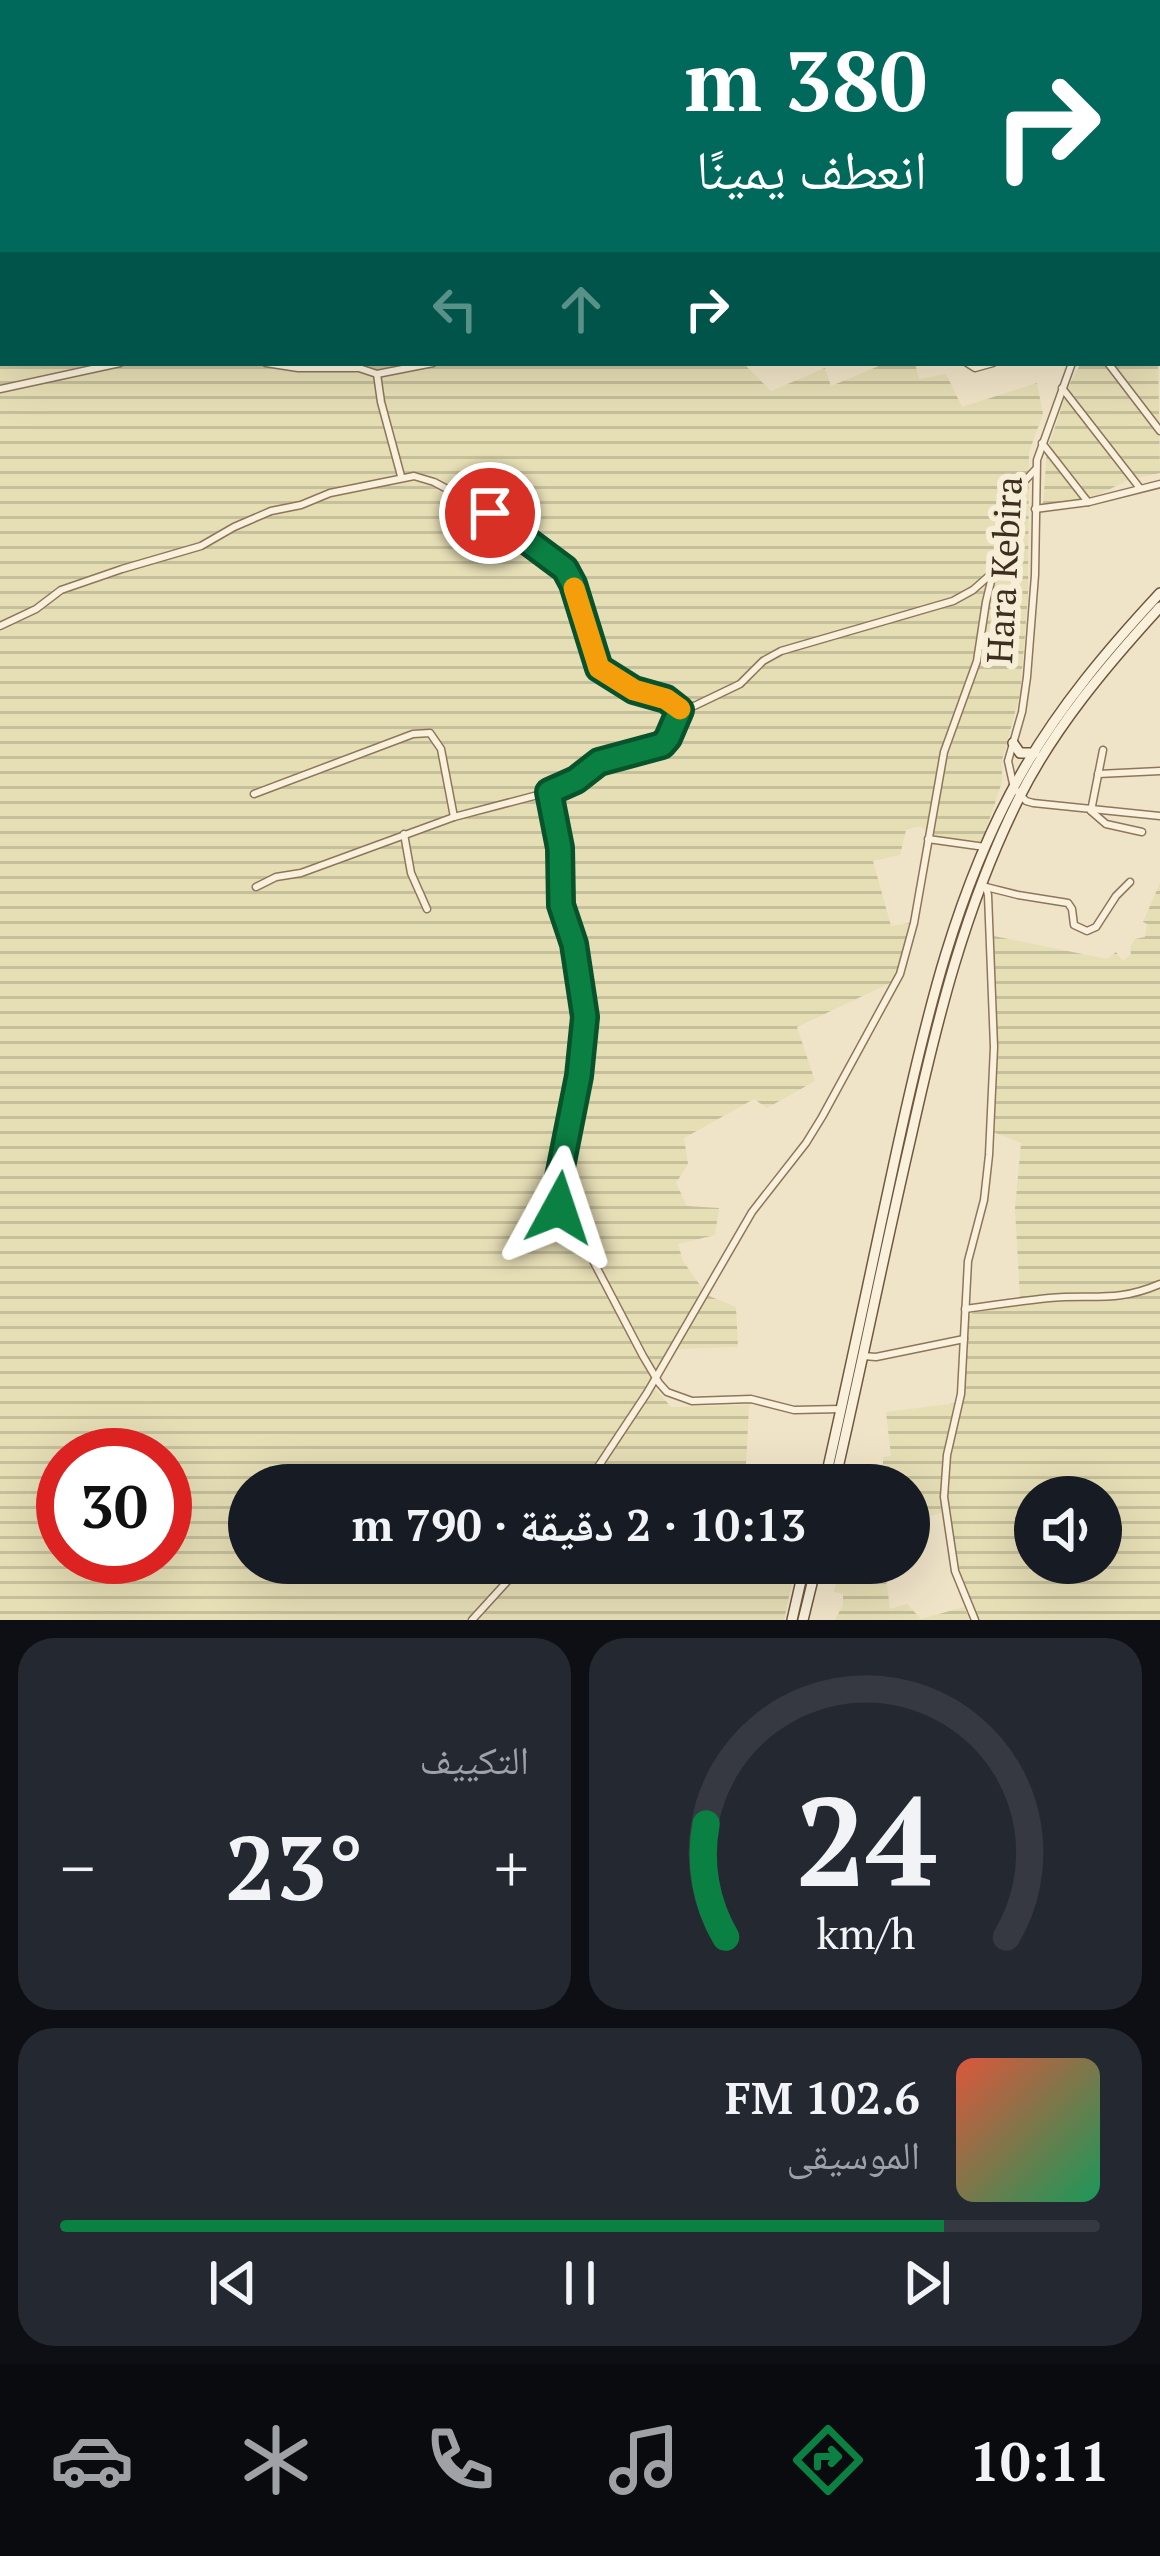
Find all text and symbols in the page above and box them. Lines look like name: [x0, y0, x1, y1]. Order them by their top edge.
text: 380 m: [684, 24, 927, 135]
icon: right: [969, 48, 1125, 204]
text: انعطف يمينًا: [696, 133, 927, 204]
icon: left: [422, 276, 488, 342]
icon: ahead: [548, 276, 614, 342]
icon: right: [674, 276, 740, 342]
pin: [439, 462, 541, 564]
street label: Hara Kebira: [975, 475, 1032, 665]
icon: arrive: [457, 480, 523, 546]
position arrow: [496, 1145, 622, 1271]
speed limit sign: 30: [36, 1428, 192, 1584]
map controls: [1014, 1476, 1122, 1584]
button: sound: [1014, 1476, 1122, 1584]
text: 10:13 · 2 دقيقة · 790 m: [352, 1494, 806, 1554]
text: التكييف: [420, 1733, 529, 1785]
text: 24: [795, 1756, 936, 1922]
text: 23°: [225, 1806, 364, 1926]
text: −: [60, 1823, 95, 1911]
text: +: [494, 1823, 529, 1911]
text: km/h: [816, 1904, 915, 1961]
text: 102.6 FM: [725, 2067, 920, 2127]
text: الموسيقى: [787, 2128, 920, 2180]
icon: previous: [200, 2250, 266, 2316]
icon: pause: [547, 2250, 613, 2316]
icon: next: [894, 2250, 960, 2316]
icon: car: [50, 2418, 134, 2502]
icon: climate: [234, 2418, 318, 2502]
icon: phone: [418, 2418, 502, 2502]
icon: music: [602, 2418, 686, 2502]
icon: directions: [786, 2418, 870, 2502]
text: 10:11: [969, 2425, 1110, 2496]

